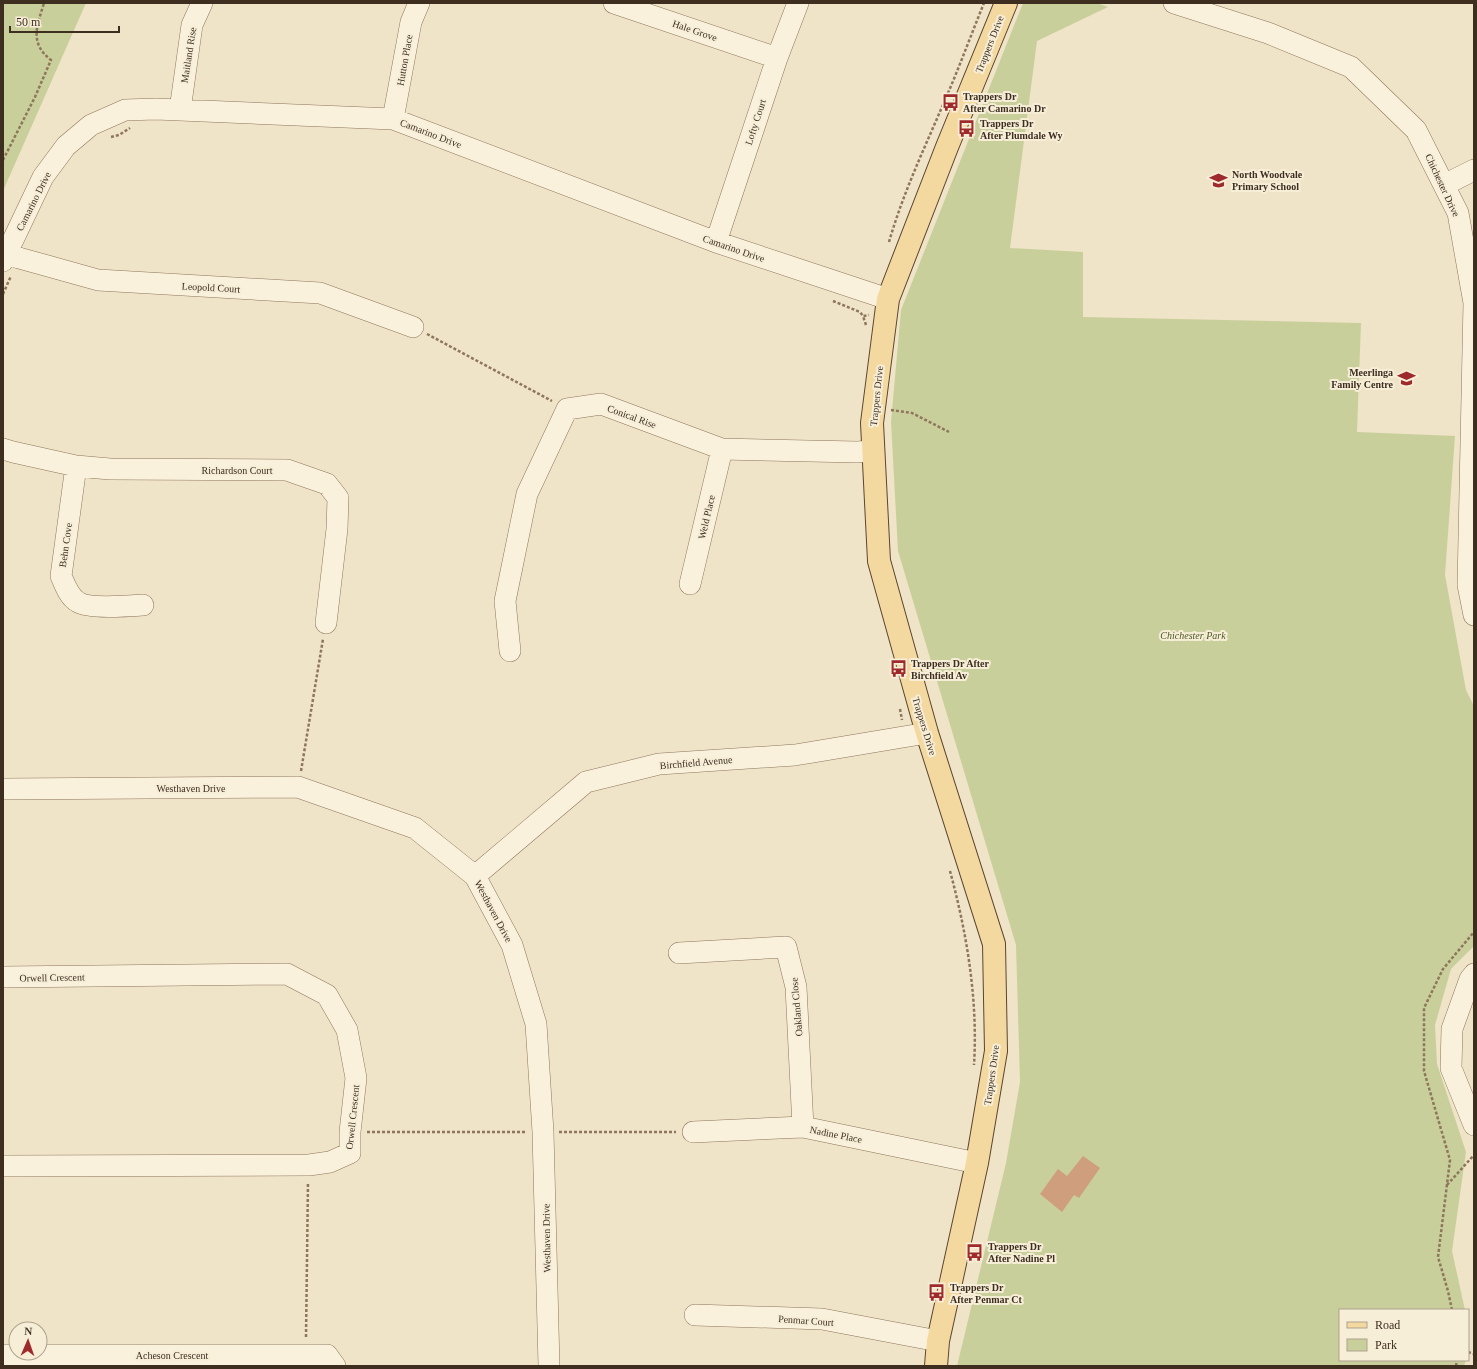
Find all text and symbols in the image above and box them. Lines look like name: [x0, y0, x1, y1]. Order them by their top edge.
scale bar: [10, 8, 119, 34]
street label: Trappers Drive: [973, 14, 1006, 74]
text: 50 m: [16, 15, 41, 29]
street label: Hale Grove: [671, 18, 719, 43]
street label: Maitland Rise: [179, 26, 198, 84]
street label: Hutton Place: [395, 33, 415, 87]
place label: Trappers Dr After Camarino Dr: [963, 91, 1046, 114]
bus stop icon: Trappers Dr After Camarino Dr: [940, 92, 960, 112]
street label: Lofty Court: [743, 98, 768, 146]
street label: Camarino Drive: [399, 117, 464, 150]
place label: Trappers Dr After Plumdale Wy: [980, 118, 1063, 141]
bus stop icon: Trappers Dr After Plumdale Wy: [957, 119, 977, 139]
street label: Chichester Drive: [1423, 152, 1462, 219]
street label: Camarino Drive: [14, 169, 53, 233]
place label: North Woodvale Primary School: [1232, 169, 1303, 192]
school or university icon: North Woodvale Primary School: [1209, 170, 1229, 190]
street label: Camarino Drive: [701, 233, 767, 264]
street label: Leopold Court: [181, 280, 241, 295]
street label: Trappers Drive: [868, 365, 885, 427]
place label: Meerlinga Family Centre: [1331, 367, 1394, 390]
school or university icon: Meerlinga Family Centre: [1396, 368, 1416, 388]
street label: Conical Rise: [606, 403, 658, 431]
street label: Richardson Court: [202, 465, 273, 476]
street label: Weld Place: [696, 493, 717, 540]
street label: Behn Cove: [57, 522, 74, 568]
park label: Chichester Park: [1160, 630, 1226, 641]
place label: Trappers Dr After Birchfield Av: [911, 658, 990, 681]
bus stop icon: Trappers Dr After Birchfield Av: [888, 659, 908, 679]
street label: Trappers Drive: [910, 696, 939, 757]
street label: Birchfield Avenue: [659, 754, 733, 771]
street label: Westhaven Drive: [157, 783, 226, 794]
street label: Westhaven Drive: [473, 878, 515, 945]
street label: Orwell Crescent: [19, 971, 85, 984]
street label: Oakland Close: [788, 976, 805, 1037]
street label: Trappers Drive: [982, 1044, 1001, 1106]
street label: Orwell Crescent: [344, 1084, 361, 1150]
street label: Nadine Place: [809, 1124, 864, 1145]
street label: Westhaven Drive: [540, 1203, 553, 1273]
place label: Trappers Dr After Nadine Pl: [988, 1241, 1055, 1264]
bus stop icon: Trappers Dr After Nadine Pl: [965, 1242, 985, 1262]
place label: Trappers Dr After Penmar Ct: [950, 1282, 1022, 1305]
bus stop icon: Trappers Dr After Penmar Ct: [927, 1283, 947, 1303]
legend: [1339, 1309, 1469, 1361]
street label: Penmar Court: [778, 1313, 834, 1328]
text: Road: [1375, 1318, 1400, 1332]
north arrow: [8, 1321, 48, 1361]
text: N: [24, 1325, 33, 1337]
text: Park: [1375, 1338, 1397, 1352]
street label: Acheson Crescent: [136, 1350, 208, 1361]

